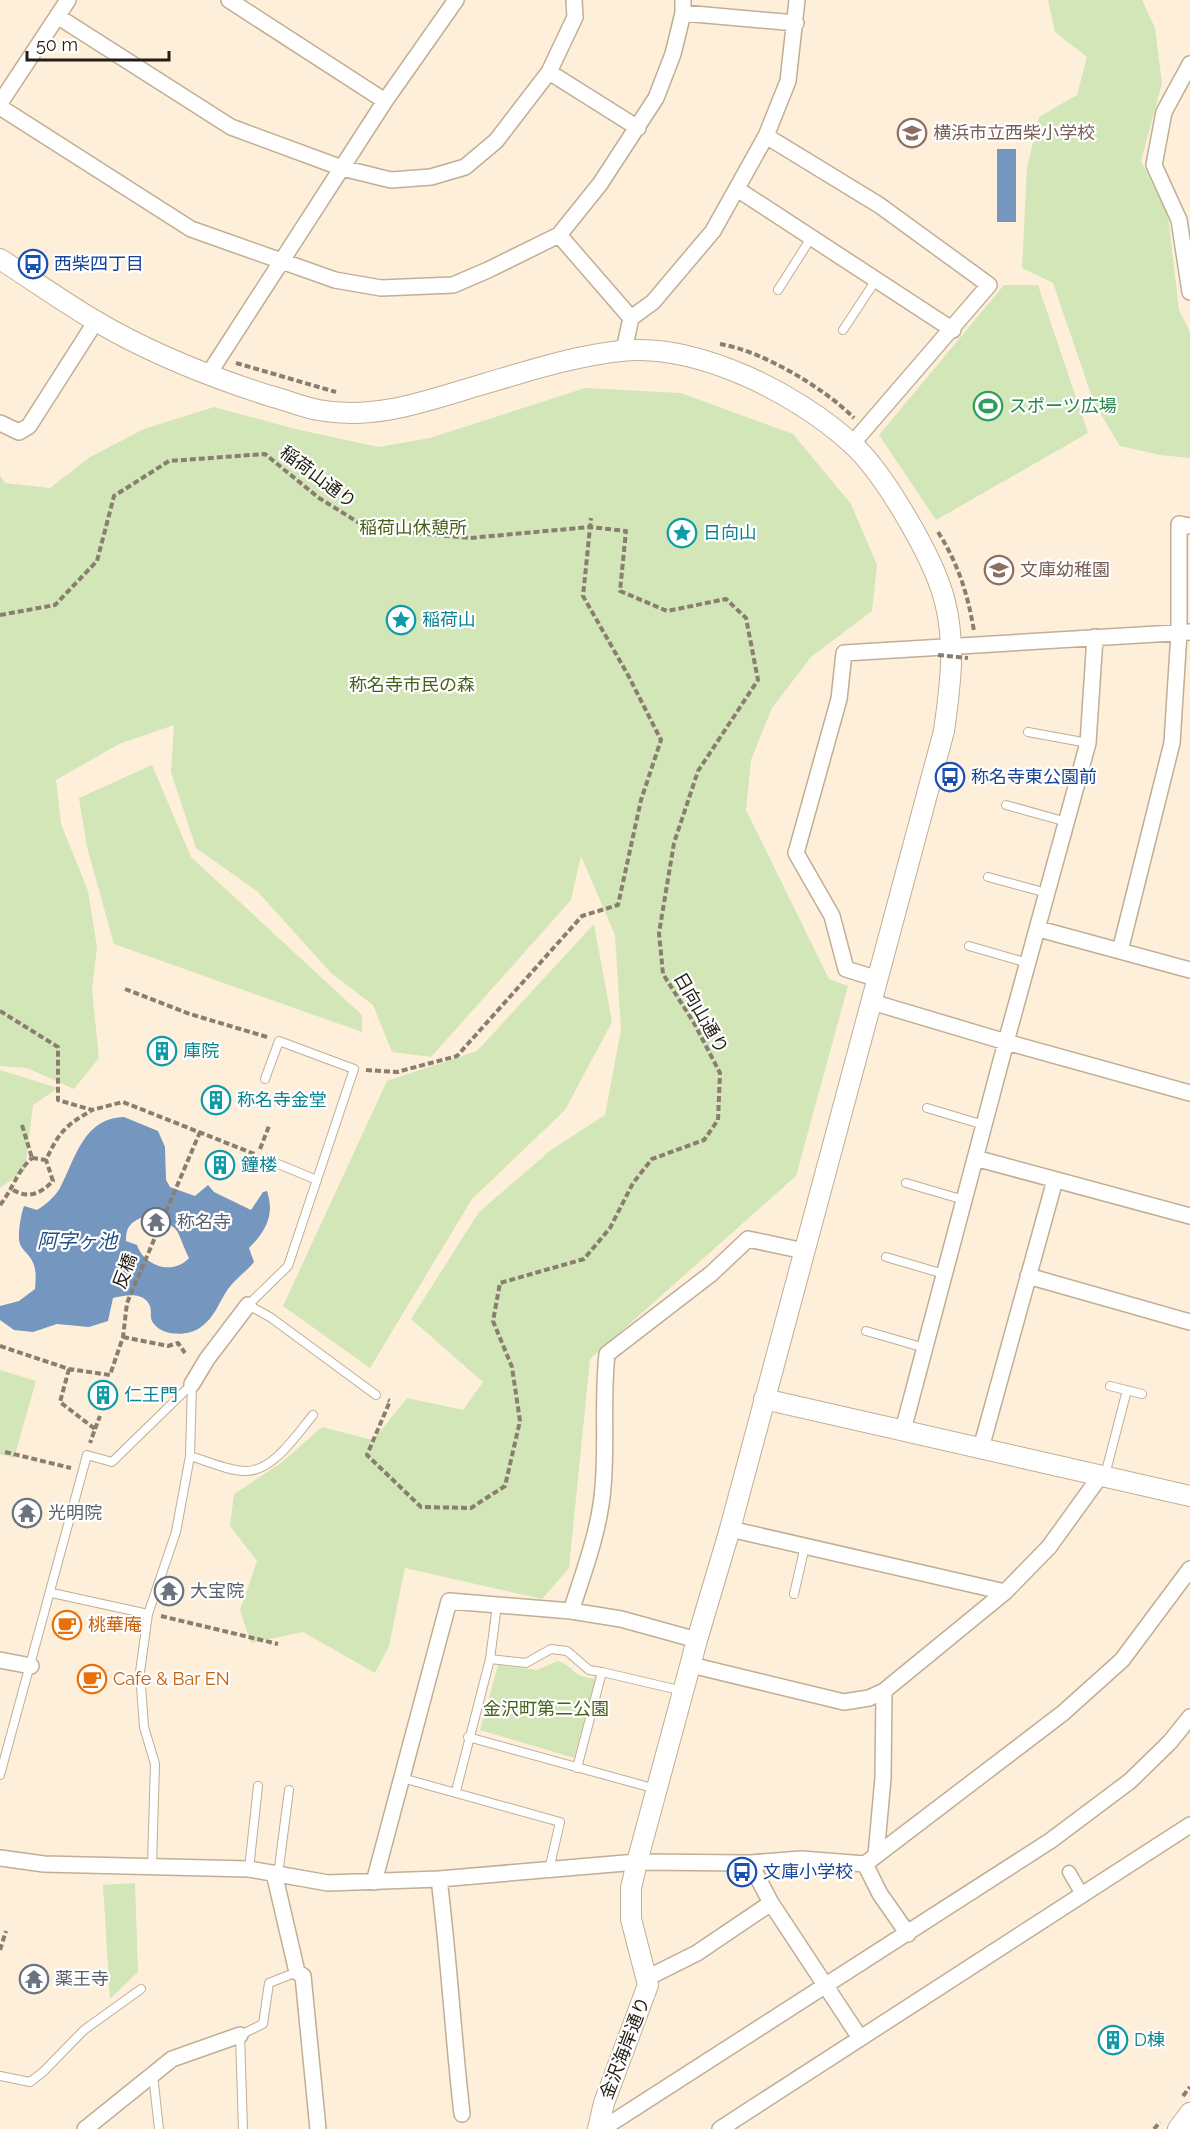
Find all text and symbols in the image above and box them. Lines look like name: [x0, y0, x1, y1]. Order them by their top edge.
scale bar: [27, 24, 170, 62]
text: 50 m: [36, 34, 78, 55]
school or university icon: 横浜市立西柴小学校: [896, 117, 928, 149]
place label: 横浜市立西柴小学校: [933, 122, 1095, 143]
bus stop icon: 西柴四丁目: [17, 248, 49, 280]
place label: 西柴四丁目: [54, 253, 144, 274]
sports icon: スポーツ広場: [972, 390, 1004, 422]
place label: スポーツ広場: [1009, 395, 1117, 416]
street label: 稲荷山通り: [276, 441, 361, 512]
park label: 稲荷山休憩所: [359, 517, 467, 538]
place icon: 日向山: [666, 517, 698, 549]
place label: 日向山: [703, 522, 757, 543]
school or university icon: 文庫幼稚園: [983, 554, 1015, 586]
place label: 文庫幼稚園: [1020, 559, 1110, 580]
place icon: 稲荷山: [385, 604, 417, 636]
place label: 稲荷山: [422, 609, 476, 630]
park label: 称名寺市民の森: [349, 674, 475, 695]
bus stop icon: 称名寺東公園前: [934, 761, 966, 793]
place label: 称名寺東公園前: [971, 766, 1097, 787]
street label: 日向山通り: [670, 969, 733, 1057]
building icon: 庫院: [146, 1035, 178, 1067]
place label: 庫院: [183, 1040, 219, 1061]
building icon: 称名寺金堂: [200, 1084, 232, 1116]
place label: 称名寺金堂: [237, 1089, 327, 1110]
building icon: 鐘楼: [204, 1149, 236, 1181]
place label: 鐘楼: [241, 1154, 277, 1175]
temple icon: 称名寺: [140, 1206, 172, 1238]
place label: 称名寺: [177, 1211, 231, 1232]
water label: 阿字ヶ池: [37, 1229, 119, 1253]
street label: 反橋: [108, 1250, 141, 1291]
building icon: 仁王門: [87, 1379, 119, 1411]
place label: 仁王門: [124, 1384, 178, 1405]
temple icon: 光明院: [11, 1497, 43, 1529]
place label: 光明院: [48, 1502, 102, 1523]
temple icon: 大宝院: [153, 1575, 185, 1607]
place label: 大宝院: [190, 1580, 244, 1601]
cafe icon: 桃華庵: [51, 1609, 83, 1641]
place label: 桃華庵: [88, 1614, 142, 1635]
cafe icon: Cafe & Bar EN: [76, 1663, 108, 1695]
place label: Cafe & Bar EN: [113, 1668, 230, 1689]
park label: 金沢町第二公園: [483, 1698, 609, 1719]
bus stop icon: 文庫小学校: [726, 1856, 758, 1888]
place label: 文庫小学校: [763, 1861, 853, 1882]
temple icon: 薬王寺: [18, 1963, 50, 1995]
place label: 薬王寺: [55, 1968, 109, 1989]
street label: 金沢海岸通り: [595, 1994, 654, 2102]
building icon: D棟: [1097, 2024, 1129, 2056]
place label: D棟: [1134, 2029, 1165, 2050]

